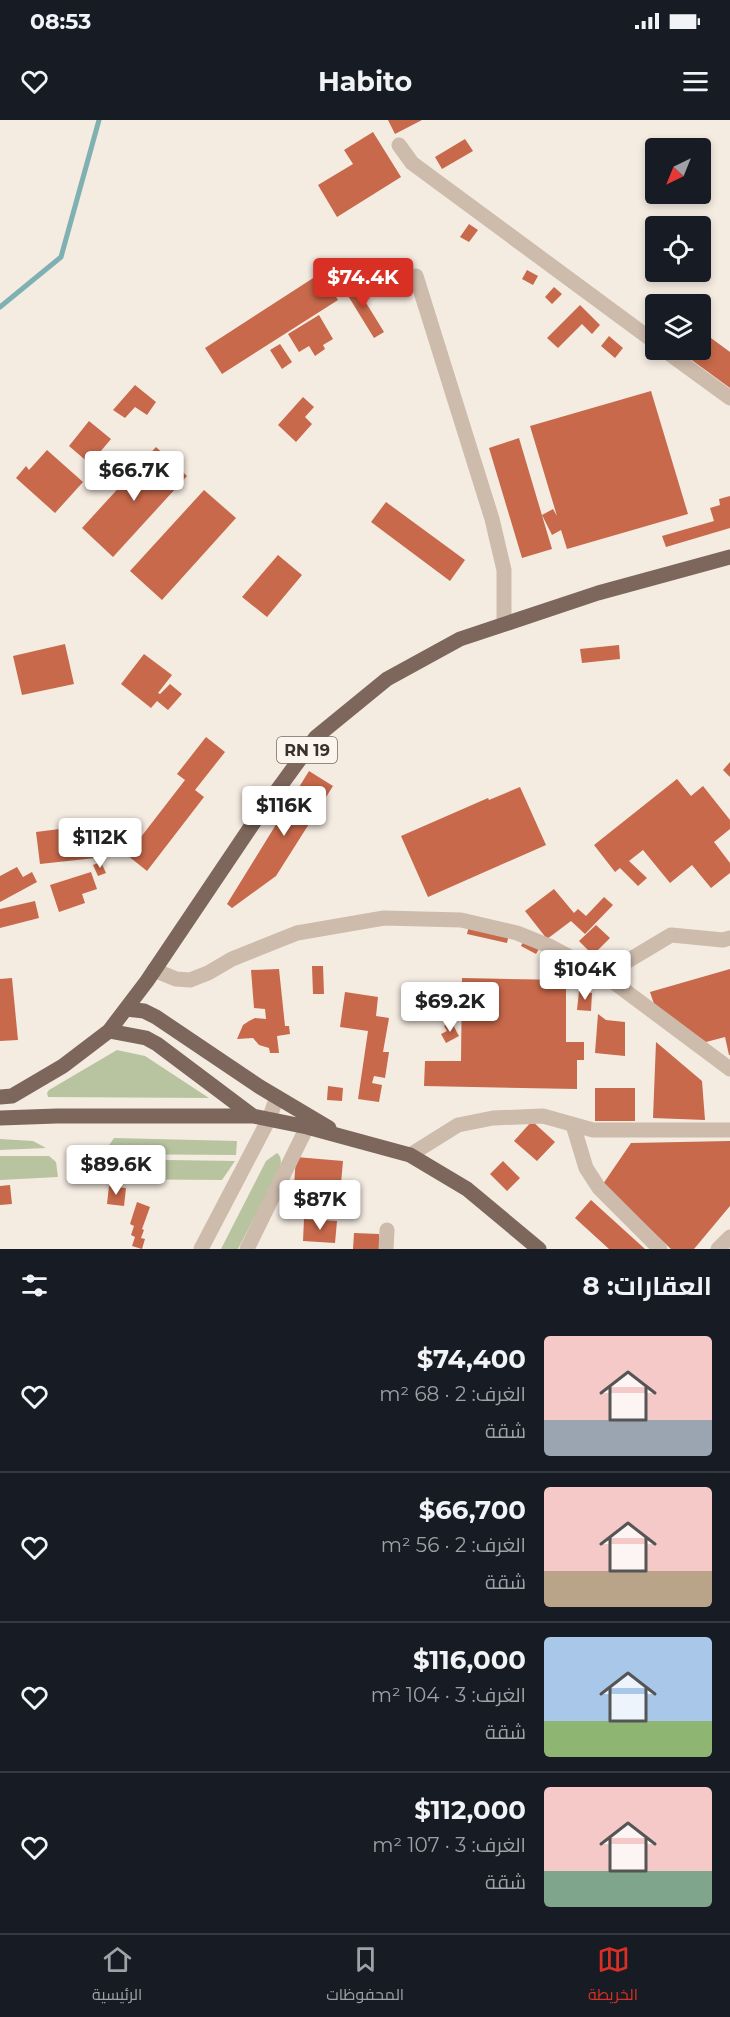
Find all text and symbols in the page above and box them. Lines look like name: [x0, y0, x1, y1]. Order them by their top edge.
text: 08:53: [30, 8, 91, 35]
icon: heart: [18, 65, 51, 98]
text: Habito: [318, 65, 412, 98]
icon: menu: [679, 65, 712, 98]
north arrow: [645, 138, 711, 204]
map controls: [645, 138, 711, 360]
button: locate: [645, 216, 711, 282]
pin: $74.4K: [314, 258, 412, 309]
text: $74.4K: [327, 265, 399, 289]
button: layers: [645, 294, 711, 360]
pin: $66.7K: [85, 451, 183, 502]
text: $66.7K: [99, 458, 169, 482]
road number: RN 19: [277, 737, 337, 763]
pin: $116K: [242, 786, 326, 837]
text: $116K: [256, 793, 312, 817]
pin: $112K: [58, 818, 142, 869]
text: $112K: [73, 825, 127, 849]
pin: $104K: [543, 950, 627, 1001]
text: $104K: [554, 957, 616, 981]
pin: $69.2K: [401, 982, 499, 1033]
text: $69.2K: [415, 989, 485, 1013]
pin: $89.6K: [67, 1145, 165, 1196]
text: $89.6K: [81, 1152, 151, 1176]
pin: $87K: [284, 1180, 356, 1231]
text: $87K: [293, 1187, 347, 1211]
icon: filters: [18, 1269, 51, 1302]
text: العقارات: 8: [583, 1270, 712, 1302]
text: $74,400: [417, 1343, 526, 1375]
icon: home: [592, 1360, 664, 1432]
icon: heart: [18, 1380, 51, 1413]
text: الغرف: 2 · 68 m²: [379, 1382, 526, 1406]
text: شقة: [485, 1419, 526, 1443]
text: $66,700: [419, 1494, 526, 1526]
icon: home: [592, 1511, 664, 1583]
icon: heart: [18, 1531, 51, 1564]
text: الغرف: 2 · 56 m²: [381, 1533, 526, 1557]
text: شقة: [485, 1570, 526, 1594]
text: $116,000: [413, 1644, 526, 1676]
icon: home: [592, 1661, 664, 1733]
icon: heart: [18, 1681, 51, 1714]
text: الغرف: 3 · 104 m²: [371, 1683, 526, 1707]
text: شقة: [485, 1720, 526, 1744]
text: $112,000: [414, 1794, 526, 1826]
icon: home: [592, 1811, 664, 1883]
icon: heart: [18, 1831, 51, 1864]
text: الغرف: 3 · 107 m²: [372, 1833, 526, 1857]
text: شقة: [485, 1870, 526, 1894]
tab: الرئيسية: [92, 1943, 142, 2009]
tab: المحفوظات: [326, 1943, 404, 2009]
tab: الخريطة: [588, 1943, 638, 2009]

